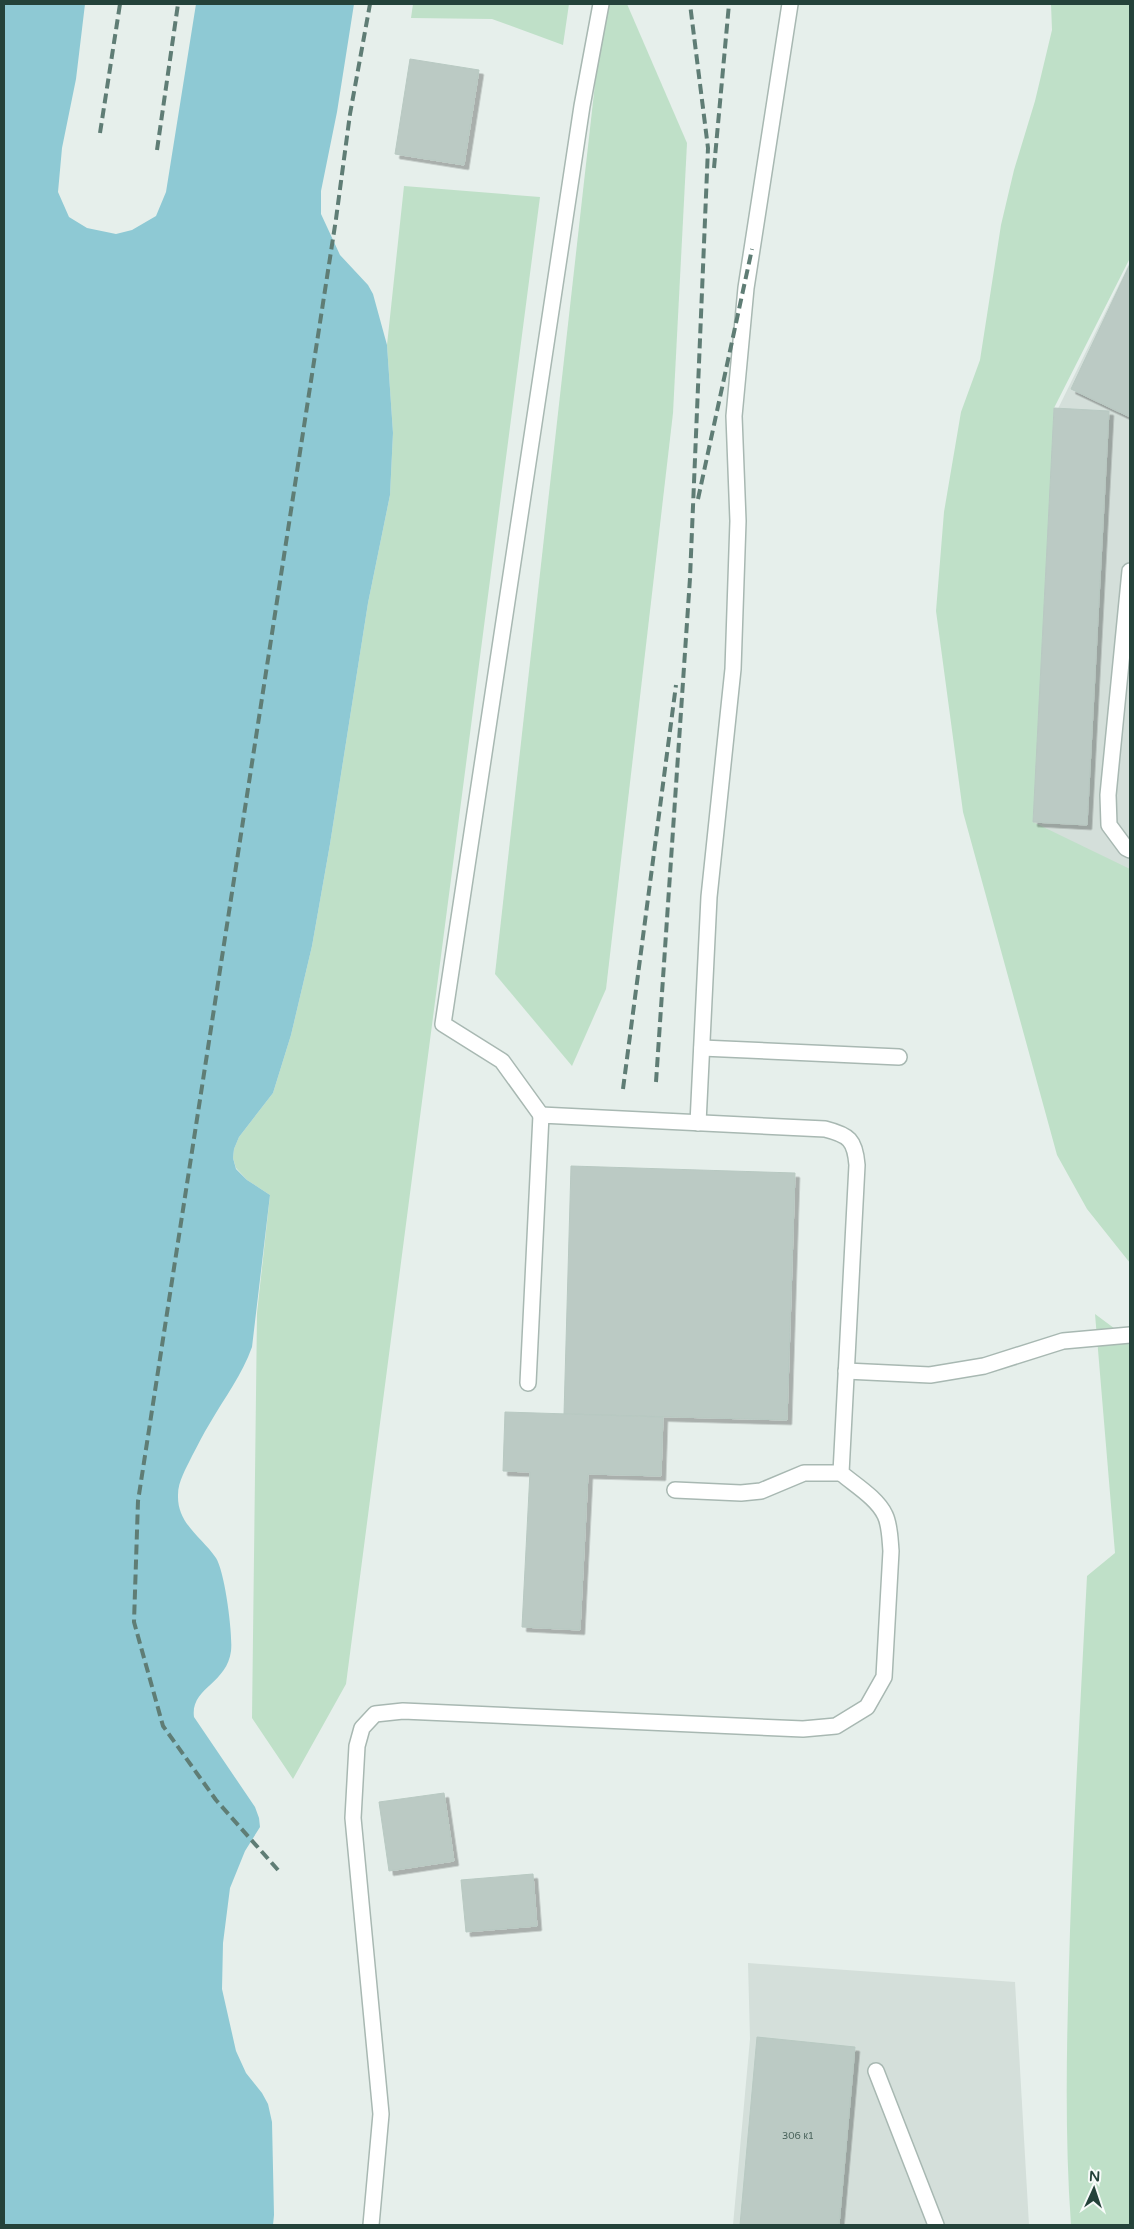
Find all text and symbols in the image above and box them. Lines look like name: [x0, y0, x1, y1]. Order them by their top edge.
house number: 306 к1: [782, 2130, 814, 2142]
north arrow: [1069, 2164, 1119, 2214]
text: N: [1089, 2168, 1101, 2185]

